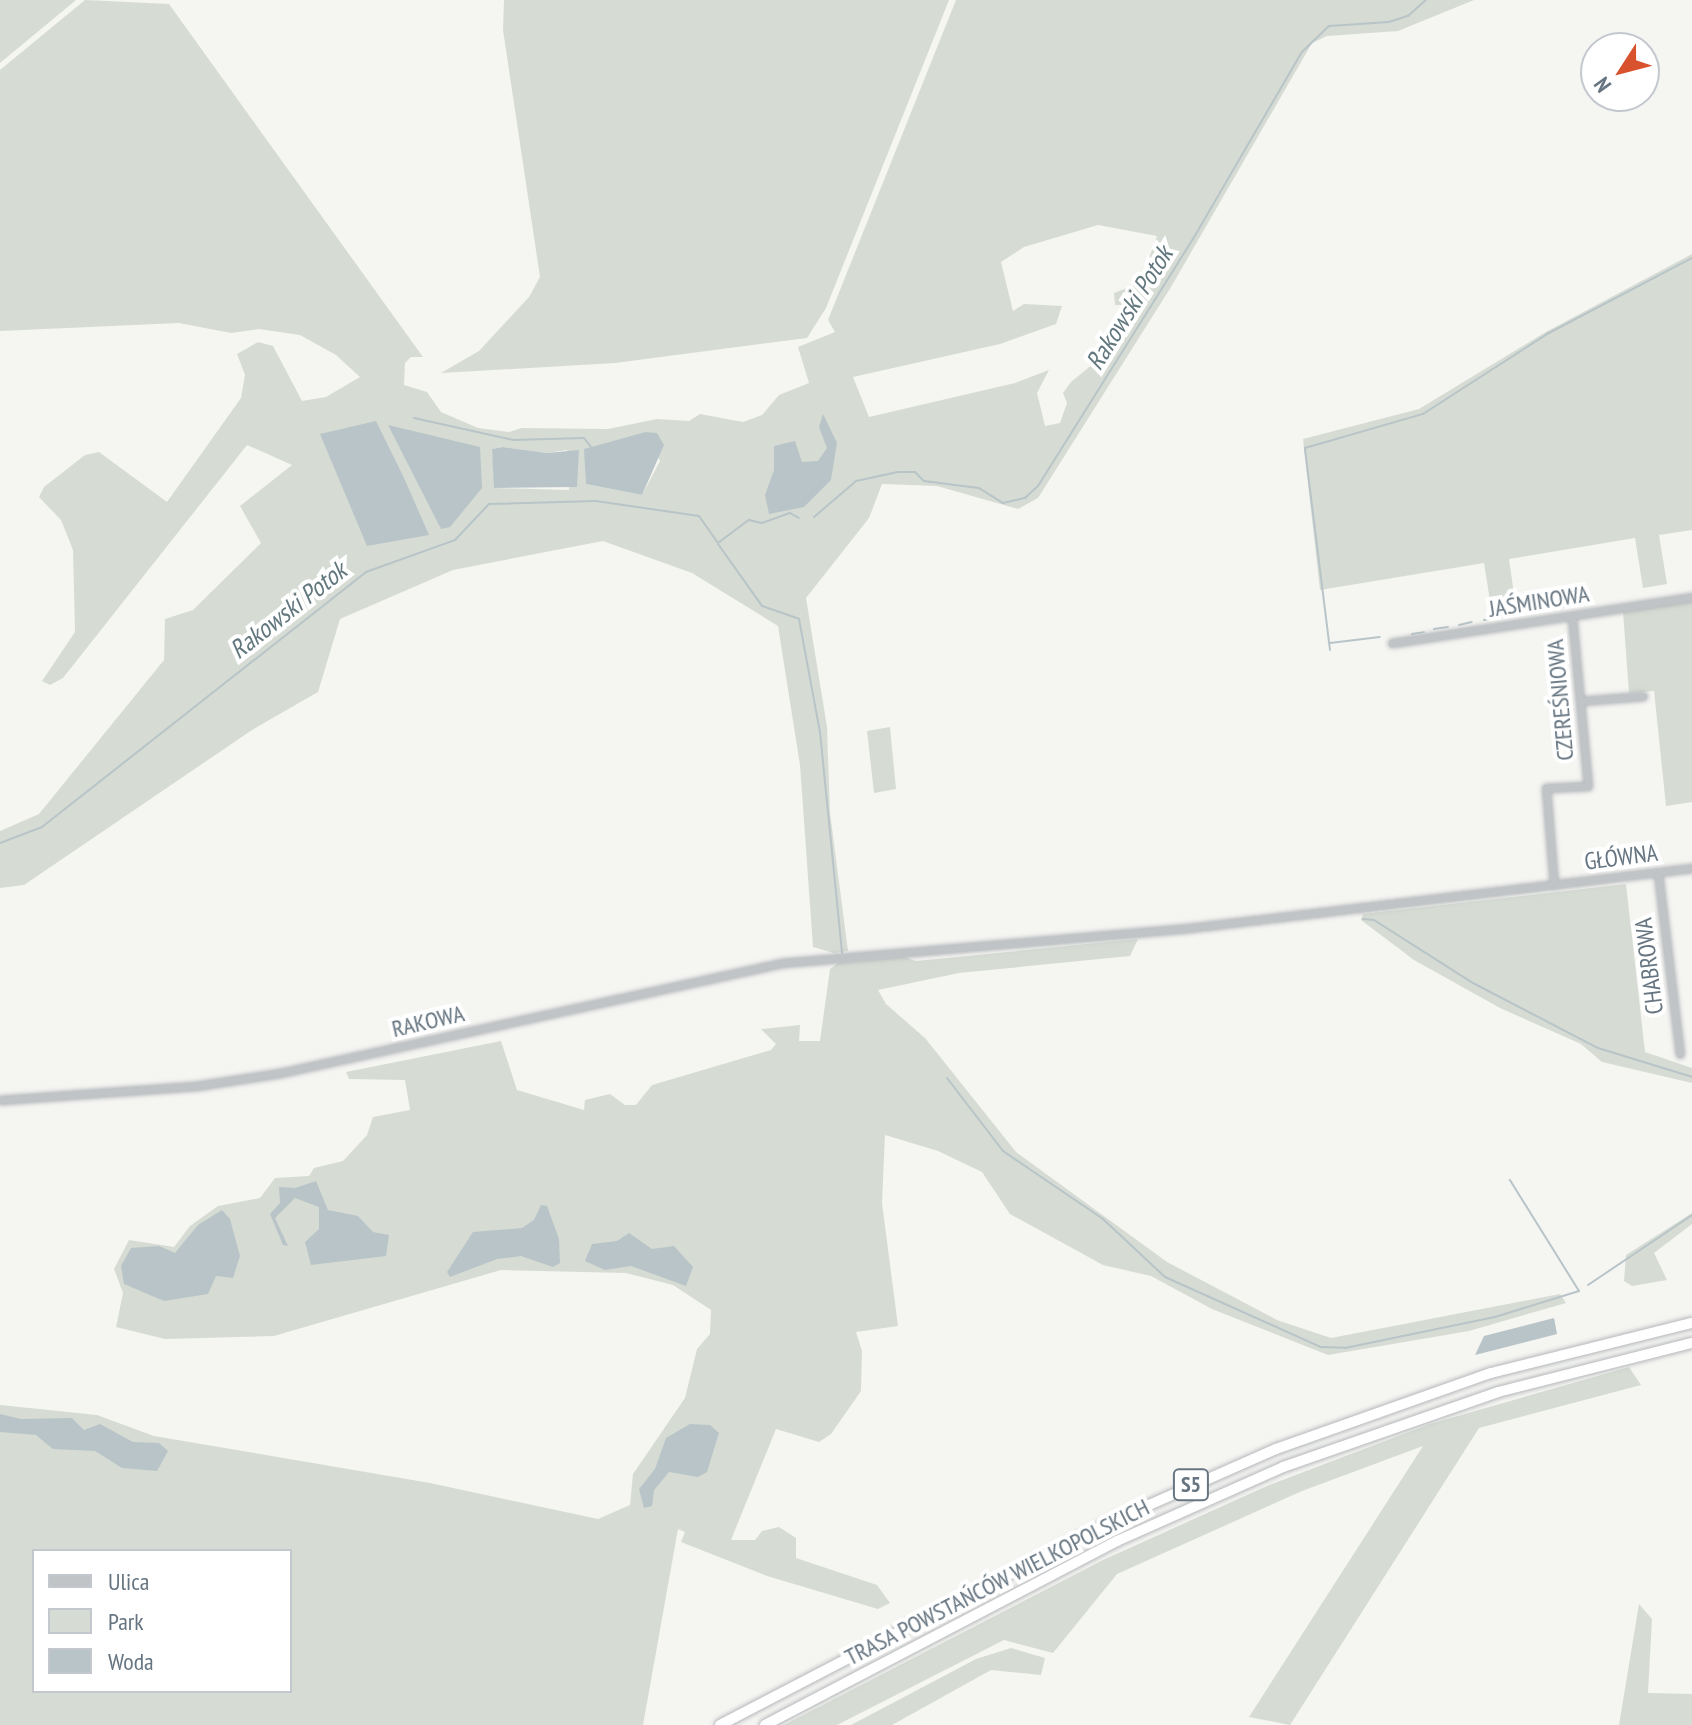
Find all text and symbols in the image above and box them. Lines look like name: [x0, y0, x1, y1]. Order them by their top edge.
north arrow: [1580, 32, 1660, 112]
text: N: [1587, 72, 1617, 98]
water label: Rakowski Potok: [1079, 241, 1179, 375]
water label: Rakowski Potok: [223, 555, 353, 665]
street label: JAŚMINOWA: [1487, 579, 1591, 623]
street label: CZEREŚNIOWA: [1540, 638, 1580, 762]
street label: GŁÓWNA: [1583, 838, 1659, 876]
street label: CHABROWA: [1629, 916, 1669, 1016]
street label: RAKOWA: [389, 999, 467, 1043]
road number: S5: [1171, 1467, 1211, 1503]
street label: TRASA POWSTAŃCÓW WIELKOPOLSKICH: [839, 1492, 1155, 1672]
legend: [32, 1549, 292, 1693]
text: Ulica: [108, 1566, 149, 1597]
text: Park: [108, 1606, 144, 1637]
text: Woda: [108, 1646, 154, 1677]

